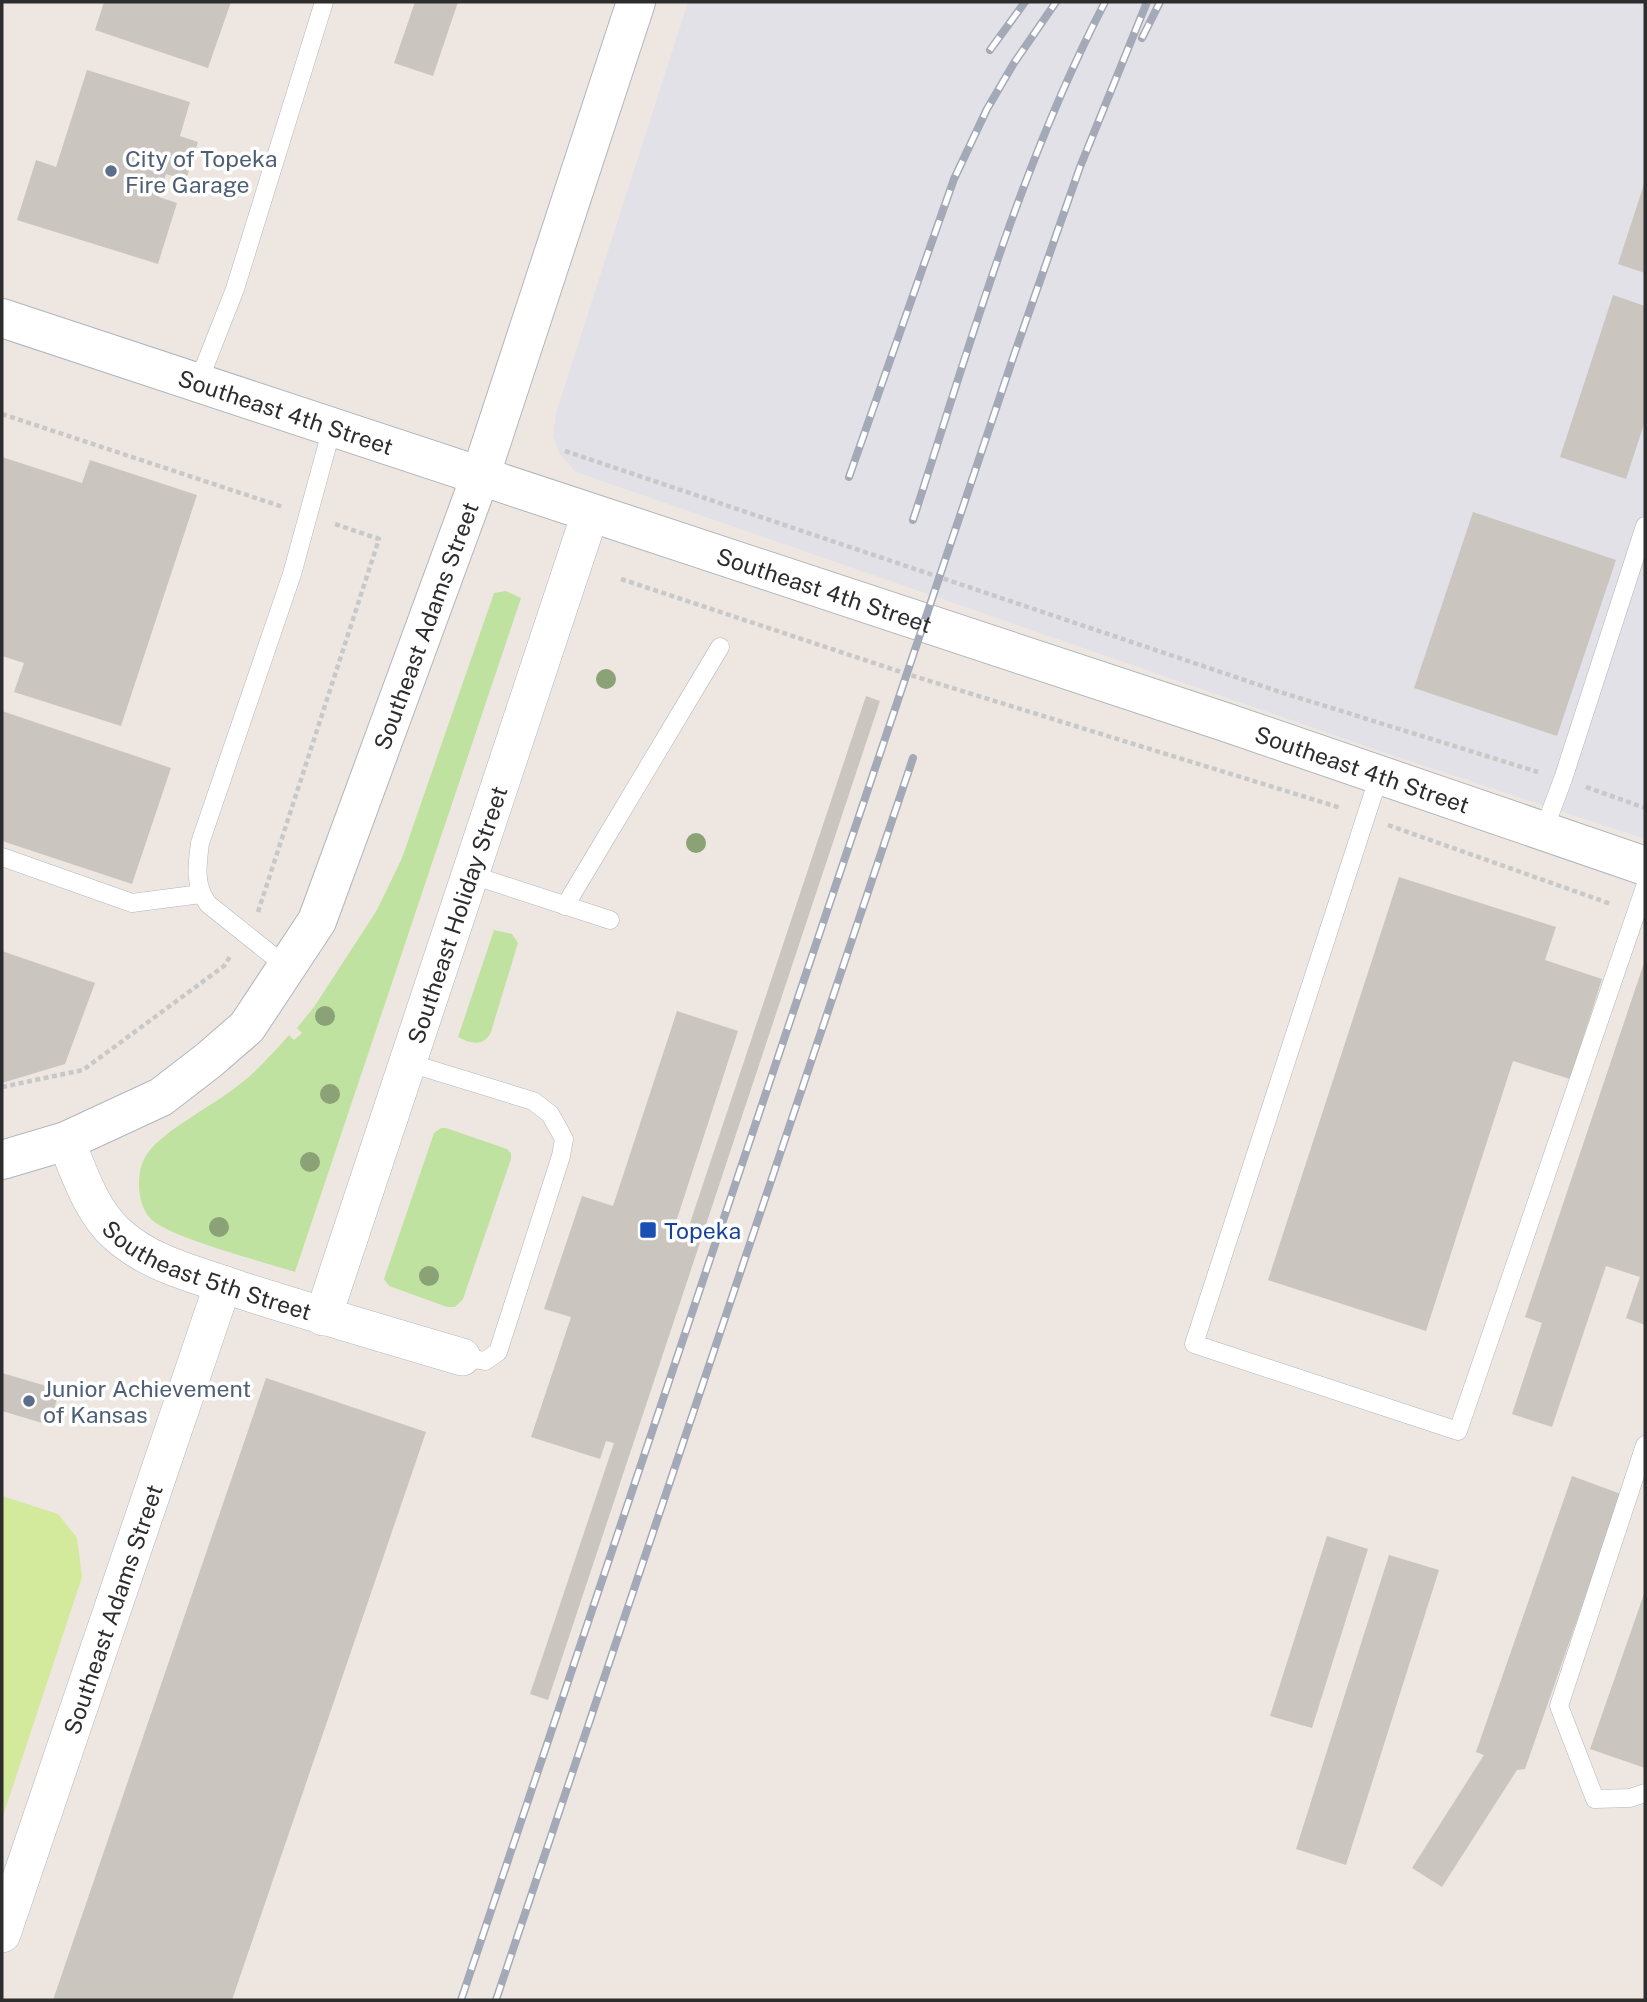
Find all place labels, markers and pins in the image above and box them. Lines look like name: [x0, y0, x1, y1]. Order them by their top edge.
place label: City of Topeka Fire Garage: [125, 145, 277, 198]
marker: City of Topeka Fire Garage: [103, 163, 119, 179]
place label: Topeka: [664, 1217, 741, 1244]
marker: Topeka: [638, 1220, 658, 1240]
place label: Junior Achievement of Kansas: [43, 1375, 251, 1428]
marker: Junior Achievement of Kansas: [21, 1393, 37, 1409]

